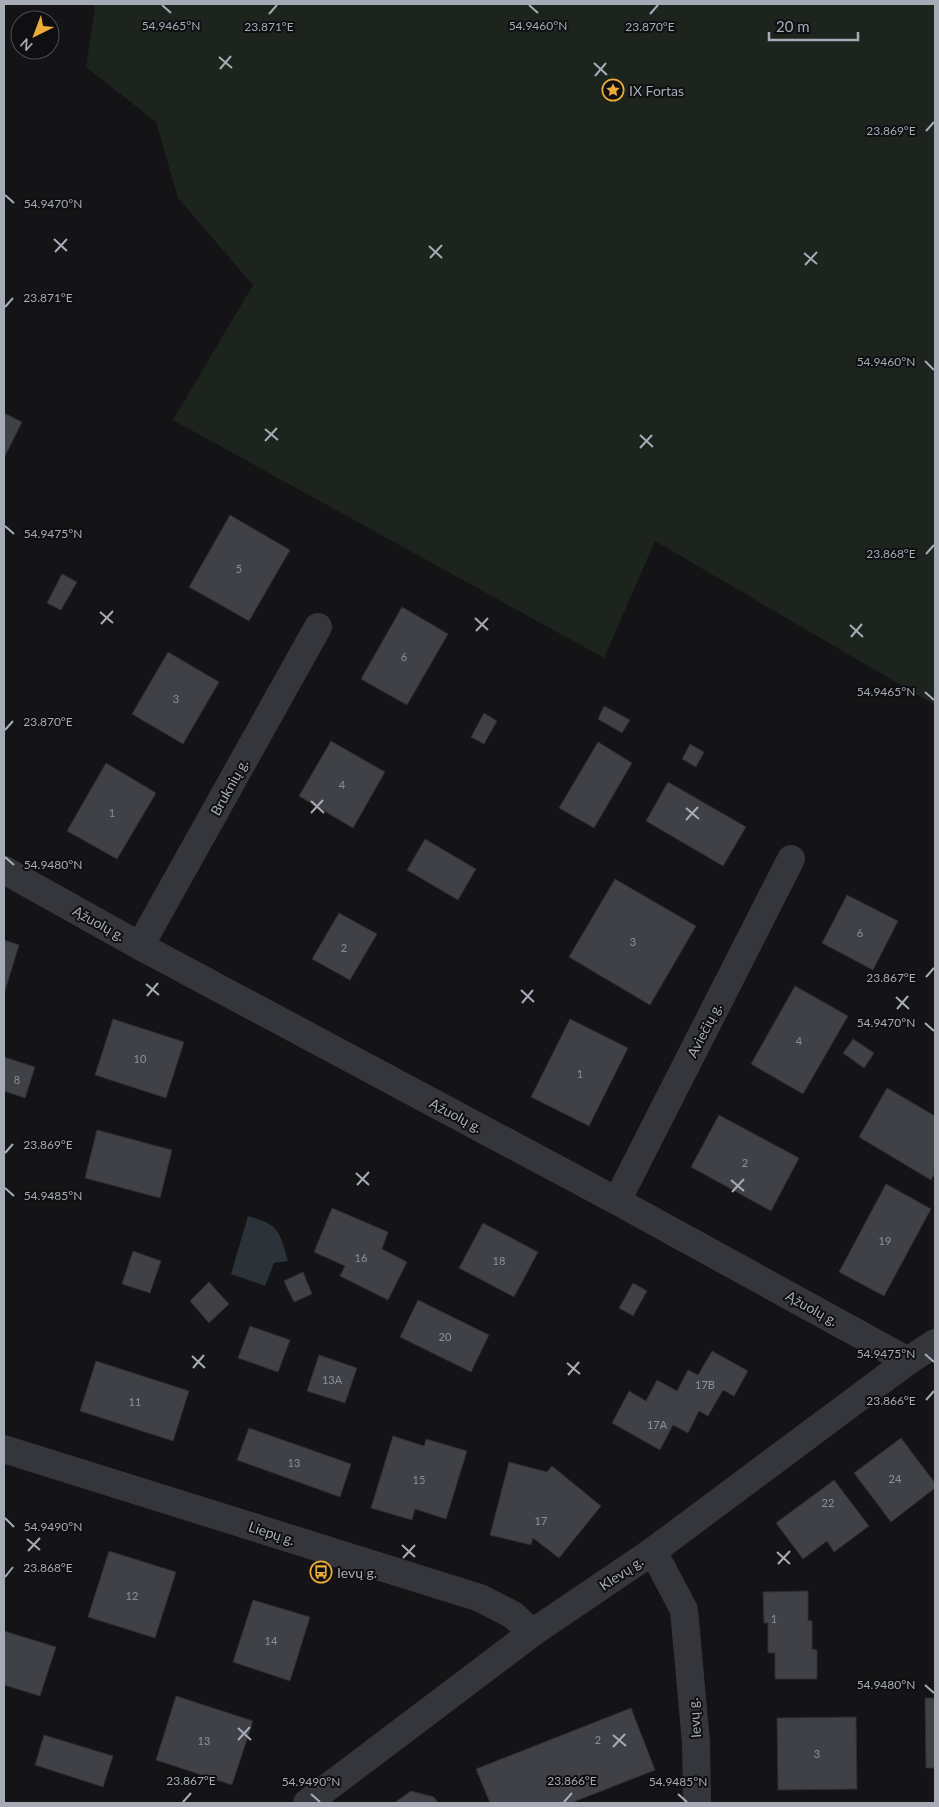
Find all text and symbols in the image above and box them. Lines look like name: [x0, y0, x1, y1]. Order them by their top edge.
north arrow: [10, 10, 60, 60]
scale bar: [769, 10, 858, 42]
text: 20 m: [776, 17, 810, 35]
text: 54.9465°N: [142, 18, 200, 33]
text: 54.9460°N: [509, 18, 567, 33]
text: 23.871°E: [244, 19, 294, 34]
text: 23.870°E: [625, 19, 675, 34]
text: N: [16, 35, 36, 55]
place icon: IX Fortas: [601, 78, 625, 102]
place label: IX Fortas: [629, 82, 684, 99]
text: 23.869°E: [866, 123, 916, 138]
text: 54.9470°N: [24, 196, 82, 211]
text: 23.871°E: [23, 290, 73, 305]
text: 54.9460°N: [857, 354, 915, 369]
text: 54.9475°N: [24, 526, 82, 541]
text: 23.868°E: [866, 546, 916, 561]
house number: 5: [236, 562, 242, 575]
house number: 6: [401, 650, 407, 663]
text: 54.9465°N: [857, 684, 915, 699]
house number: 3: [173, 692, 179, 705]
text: 23.870°E: [23, 714, 73, 729]
street label: Bruknių g.: [207, 756, 251, 818]
house number: 4: [339, 778, 346, 791]
house number: 1: [109, 806, 115, 819]
text: 54.9480°N: [24, 857, 82, 872]
street label: Ąžuolų g.: [70, 902, 128, 944]
house number: 6: [857, 926, 863, 939]
house number: 3: [630, 935, 636, 948]
house number: 2: [341, 941, 347, 954]
text: 23.867°E: [866, 970, 916, 985]
street label: Aviečių g.: [683, 1000, 725, 1060]
text: 54.9470°N: [857, 1015, 915, 1030]
house number: 4: [796, 1034, 803, 1047]
house number: 10: [134, 1052, 147, 1065]
house number: 1: [577, 1067, 583, 1080]
house number: 8: [14, 1073, 20, 1086]
street label: Ąžuolų g.: [427, 1094, 485, 1136]
text: 23.869°E: [23, 1137, 73, 1152]
house number: 2: [742, 1156, 748, 1169]
text: 54.9485°N: [24, 1188, 82, 1203]
house number: 19: [879, 1234, 891, 1247]
house number: 16: [355, 1251, 367, 1264]
house number: 18: [493, 1254, 505, 1267]
street label: Ąžuolų g.: [783, 1287, 841, 1329]
house number: 20: [439, 1330, 452, 1343]
text: 54.9475°N: [857, 1346, 915, 1361]
house number: 13A: [322, 1373, 343, 1386]
house number: 17B: [695, 1378, 715, 1391]
text: 23.866°E: [866, 1393, 916, 1408]
house number: 11: [129, 1395, 141, 1408]
house number: 17A: [647, 1418, 668, 1431]
house number: 13: [288, 1456, 300, 1469]
house number: 24: [889, 1472, 902, 1485]
house number: 15: [413, 1473, 425, 1486]
house number: 22: [822, 1496, 834, 1509]
house number: 17: [535, 1514, 547, 1527]
street label: Liepų g.: [247, 1518, 297, 1548]
text: 54.9490°N: [24, 1519, 82, 1534]
street label: Klevų g.: [596, 1552, 646, 1594]
text: 23.868°E: [23, 1560, 73, 1575]
bus stop icon: Ievų g.: [309, 1560, 333, 1584]
place label: Ievų g.: [337, 1564, 377, 1581]
house number: 12: [126, 1589, 138, 1602]
house number: 1: [771, 1612, 777, 1625]
house number: 14: [265, 1634, 278, 1647]
text: 54.9480°N: [857, 1677, 915, 1692]
street label: Ievų g.: [684, 1697, 704, 1739]
house number: 2: [595, 1733, 601, 1746]
house number: 13: [198, 1734, 210, 1747]
house number: 3: [814, 1747, 820, 1760]
text: 23.867°E: [166, 1773, 216, 1788]
text: 23.866°E: [547, 1773, 597, 1788]
text: 54.9490°N: [282, 1774, 340, 1789]
text: 54.9485°N: [649, 1774, 707, 1789]

